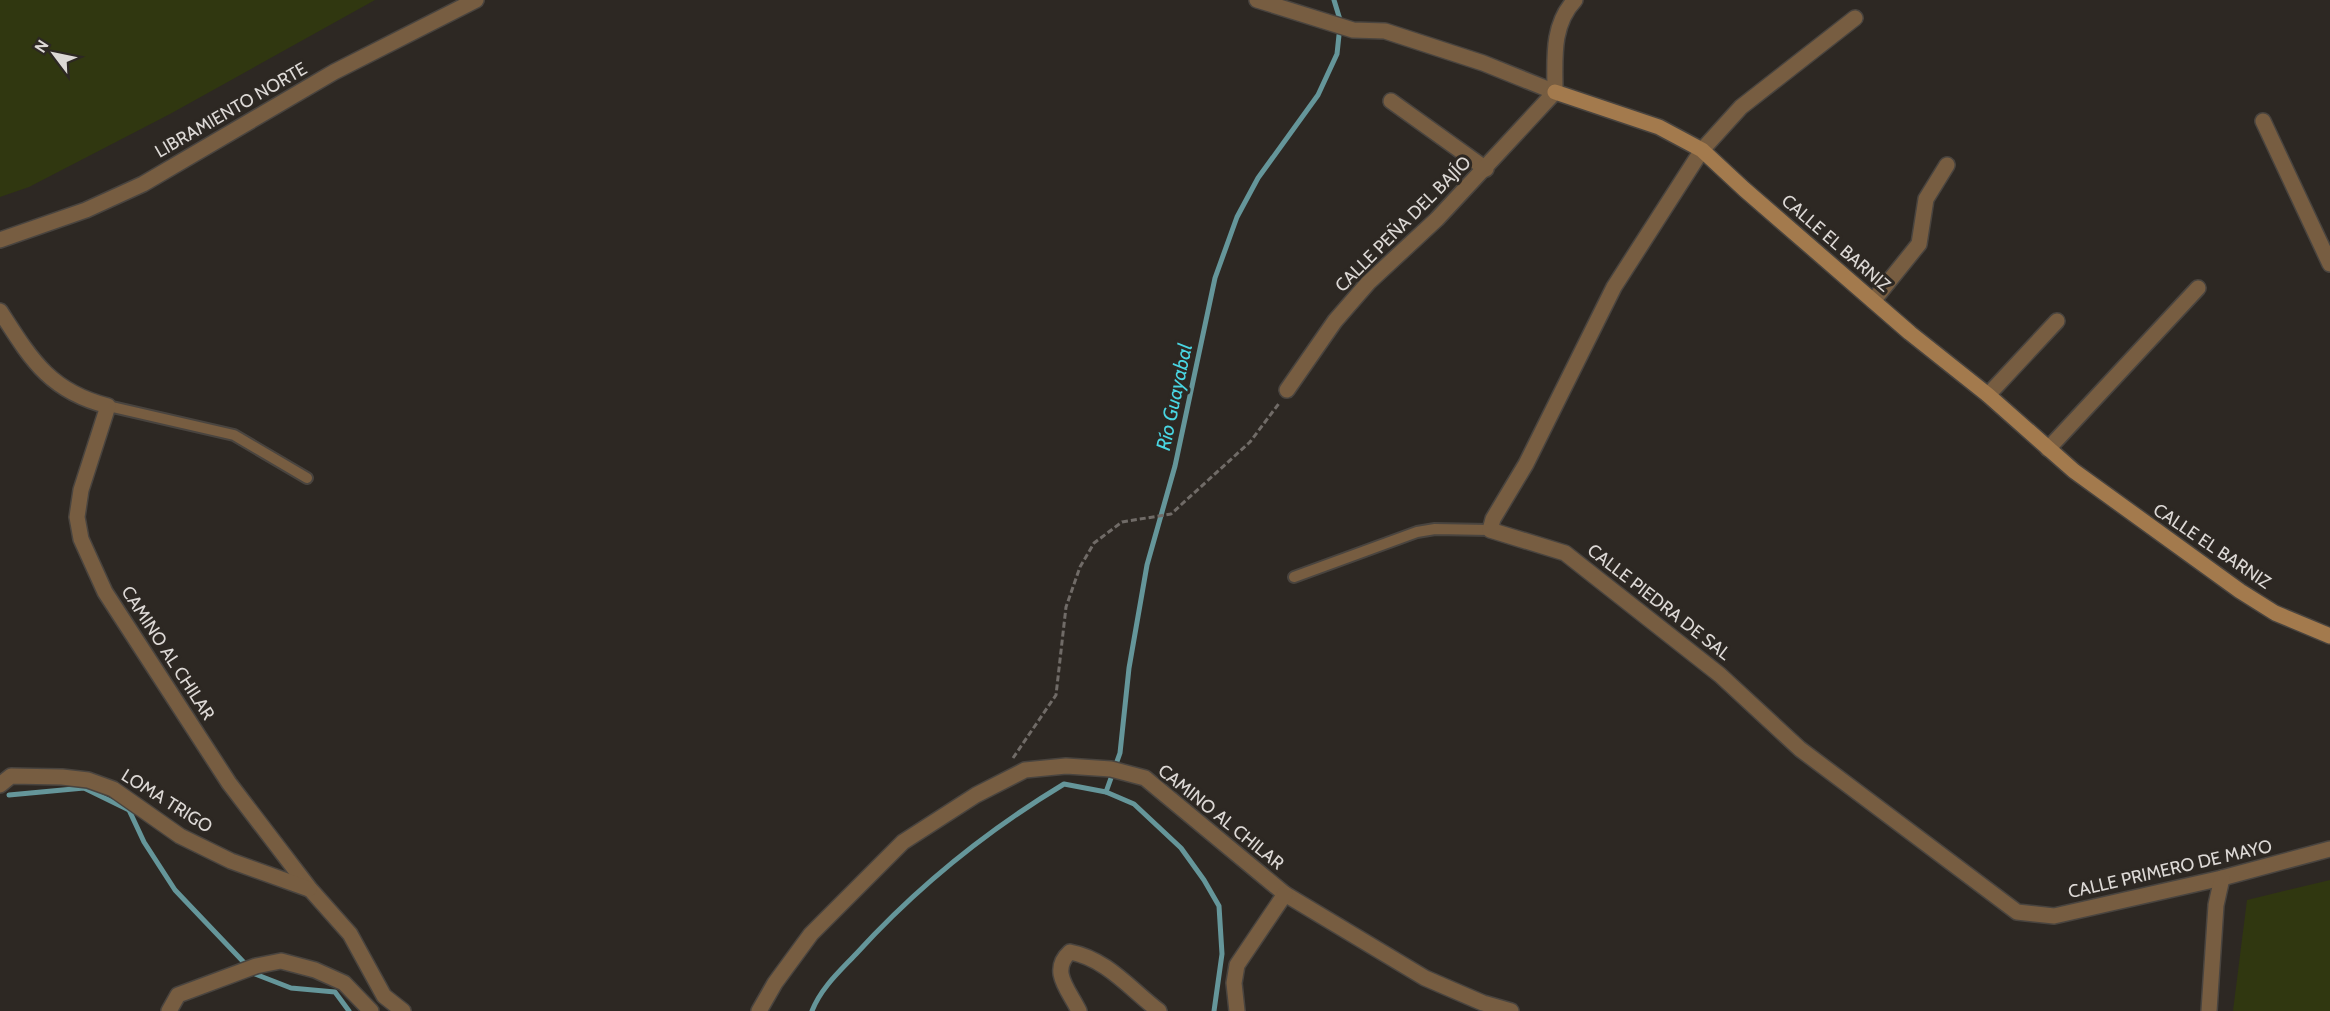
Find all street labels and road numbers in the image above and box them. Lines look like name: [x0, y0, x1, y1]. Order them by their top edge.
street label: LIBRAMIENTO NORTE: [151, 58, 311, 162]
street label: CALLE PEÑA DEL BAJÍO: [1330, 151, 1476, 297]
street label: CALLE EL BARNIZ: [1777, 190, 1895, 296]
street label: CALLE EL BARNIZ: [2149, 499, 2275, 594]
street label: CALLE PIEDRA DE SAL: [1583, 539, 1735, 665]
street label: CAMINO AL CHILAR: [116, 582, 220, 724]
street label: CAMINO AL CHILAR: [1154, 760, 1288, 875]
street label: LOMA TRIGO: [117, 764, 217, 838]
street label: CALLE PRIMERO DE MAYO: [2066, 835, 2274, 903]

